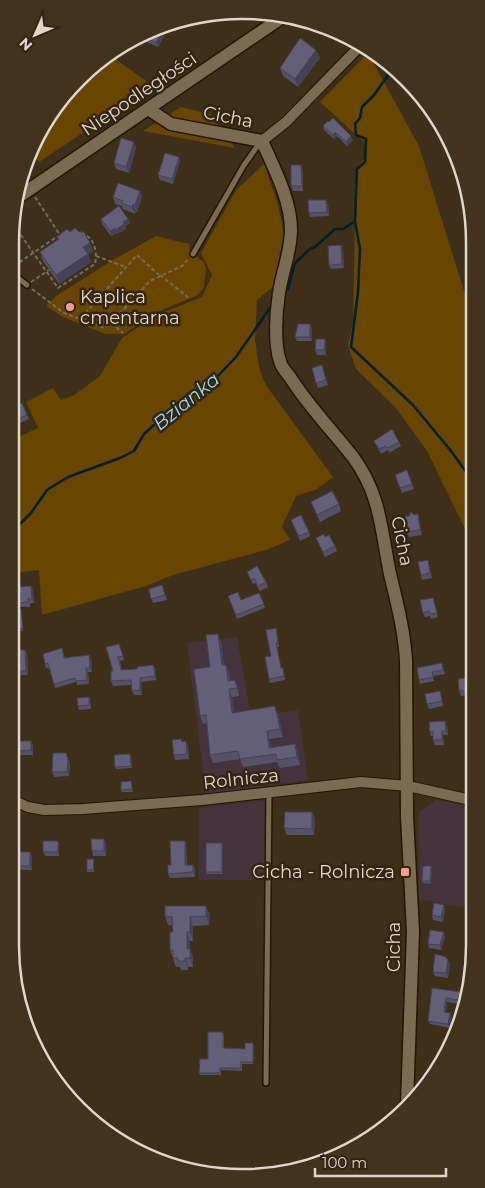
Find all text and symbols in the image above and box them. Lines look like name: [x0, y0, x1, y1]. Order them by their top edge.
north arrow: [10, 10, 60, 60]
text: N: [15, 34, 36, 55]
street label: Niepodległości: [77, 47, 201, 141]
street label: Cicha: [201, 101, 255, 133]
place label: Kaplica cmentarna: [80, 286, 180, 329]
marker: Kaplica cmentarna: [64, 301, 76, 313]
water label: Bzianka: [149, 368, 224, 435]
street label: Cicha: [386, 514, 418, 568]
street label: Rolnicza: [202, 764, 280, 794]
place label: Cicha - Rolnicza: [252, 861, 395, 883]
marker: Cicha - Rolnicza: [399, 866, 411, 878]
street label: Cicha: [383, 922, 405, 972]
scale bar: [315, 1146, 446, 1178]
text: 100 m: [322, 1153, 367, 1172]

